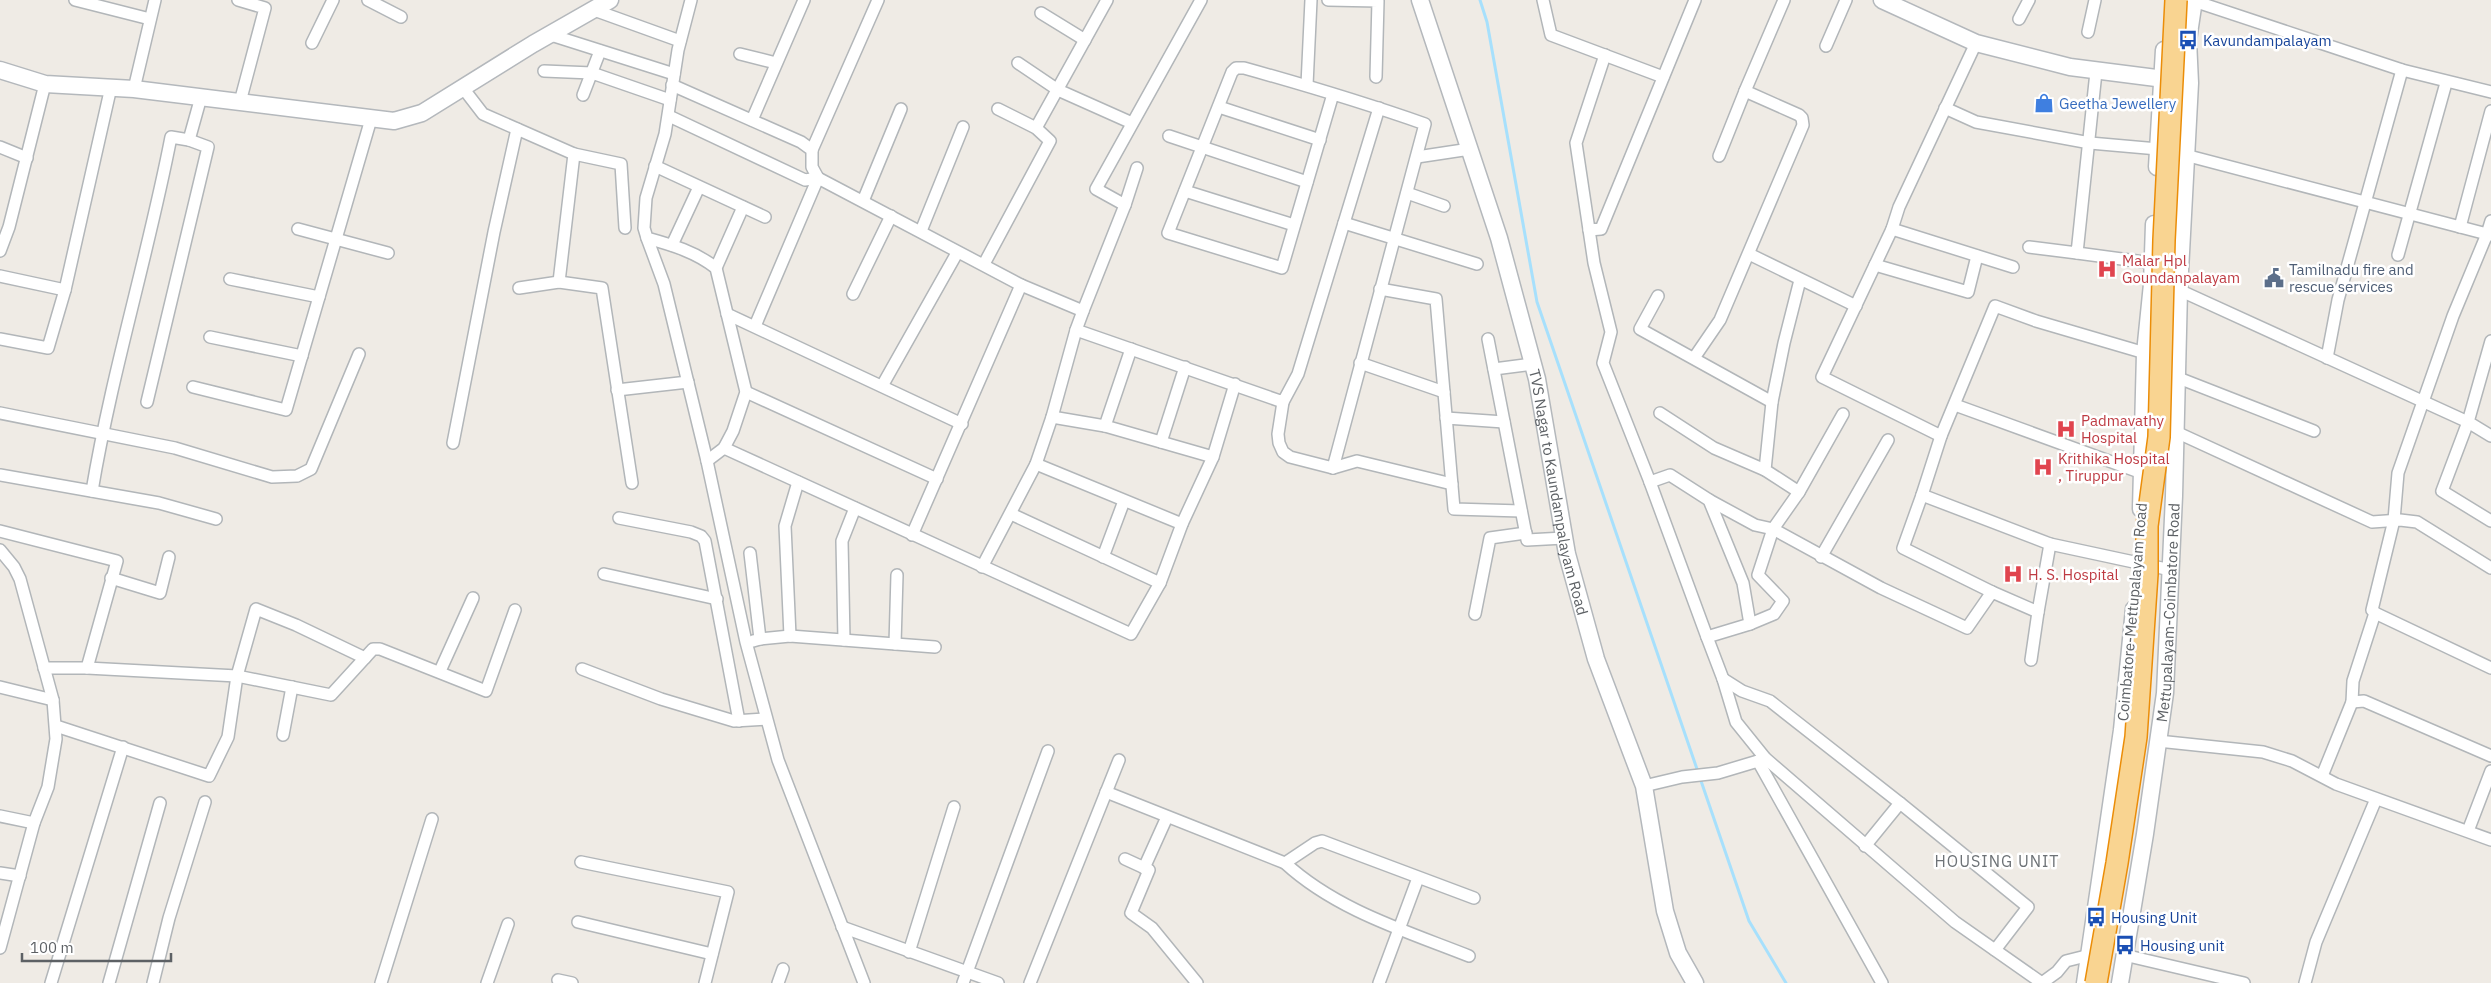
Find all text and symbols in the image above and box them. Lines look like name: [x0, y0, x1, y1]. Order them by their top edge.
bus stop icon: Kavundampalayam: [2177, 29, 2199, 51]
place label: Kavundampalayam: [2203, 31, 2332, 50]
shop icon: Geetha Jewellery: [2033, 92, 2055, 114]
place label: Geetha Jewellery: [2059, 94, 2177, 113]
place label: Malar Hpl Goundanpalayam: [2122, 251, 2240, 287]
hospital icon: Malar Hpl Goundanpalayam: [2096, 258, 2118, 280]
place label: Tamilnadu fire and rescue services: [2289, 260, 2414, 296]
public building icon: Tamilnadu fire and rescue services: [2263, 267, 2285, 289]
street label: TVS Nagar to Kaundampalayam Road: [1525, 367, 1593, 617]
place label: Padmavathy Hospital: [2081, 411, 2165, 447]
hospital icon: Padmavathy Hospital: [2055, 418, 2077, 440]
place label: Krithika Hospital , Tiruppur: [2058, 449, 2170, 485]
hospital icon: Krithika Hospital , Tiruppur: [2032, 456, 2054, 478]
street label: Coimbatore-Mettupalayam Road: [2113, 502, 2151, 722]
street label: Mettupalayam-Coimbatore Road: [2151, 503, 2183, 723]
hospital icon: H. S. Hospital: [2002, 563, 2024, 585]
place label: H. S. Hospital: [2028, 565, 2119, 584]
district label: HOUSING UNIT: [1935, 851, 2060, 871]
bus stop icon: Housing Unit: [2085, 906, 2107, 928]
place label: Housing Unit: [2111, 908, 2197, 927]
scale bar: [22, 930, 171, 962]
bus stop icon: Housing unit: [2114, 934, 2136, 956]
place label: Housing unit: [2140, 936, 2225, 955]
text: 100 m: [30, 938, 74, 957]

